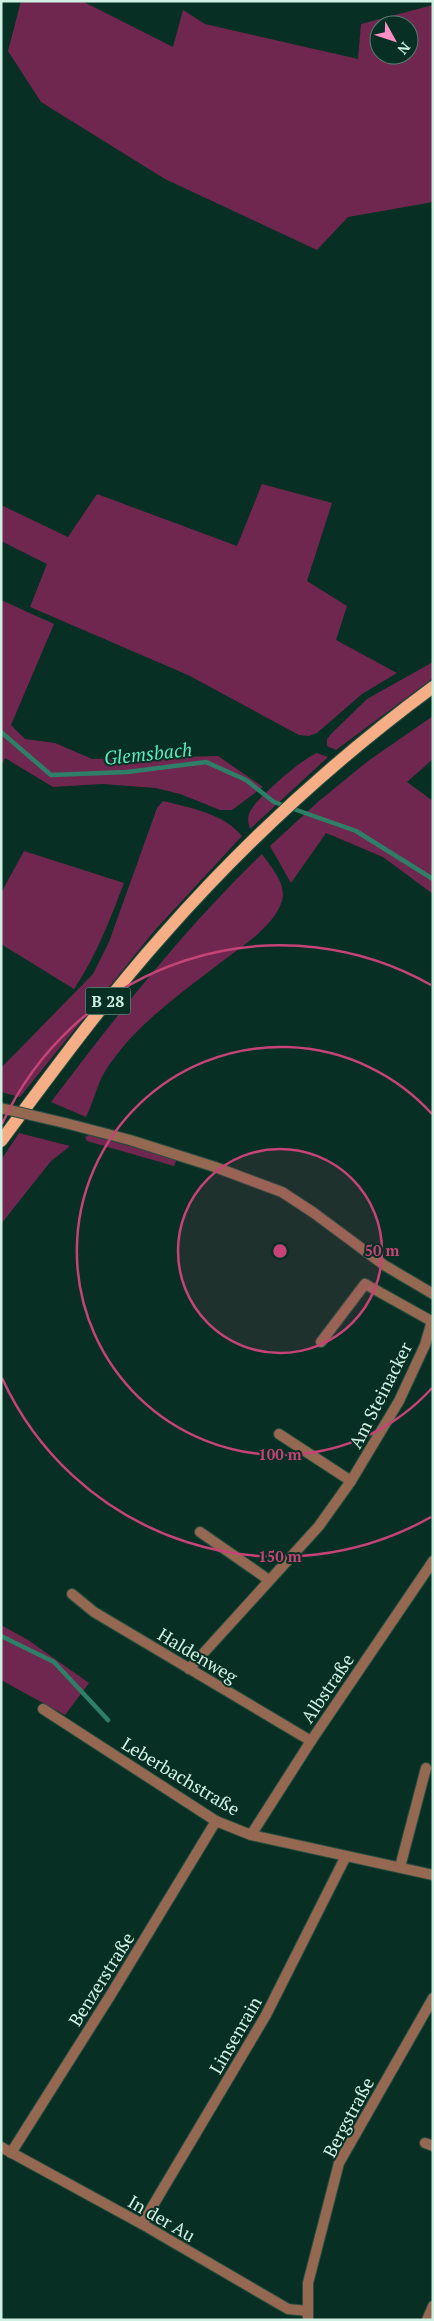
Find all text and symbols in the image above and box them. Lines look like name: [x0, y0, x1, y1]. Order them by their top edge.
north arrow: [369, 15, 419, 65]
text: N: [393, 39, 415, 59]
water label: Glemsbach: [103, 736, 193, 770]
road number: B 28: [86, 988, 130, 1014]
text: 50 m: [365, 1240, 400, 1260]
centre of rings: [271, 1242, 289, 1260]
street label: Am Steinacker: [343, 1338, 417, 1452]
text: 100 m: [258, 1444, 302, 1464]
text: 150 m: [258, 1546, 302, 1566]
street label: Haldenweg: [154, 1622, 243, 1688]
street label: Albstraße: [295, 1649, 359, 1727]
street label: Leberbachstraße: [118, 1731, 244, 1821]
street label: Benzerstraße: [63, 1928, 139, 2030]
street label: Linsenrain: [203, 1992, 267, 2078]
street label: Bergstraße: [317, 2073, 379, 2161]
street label: In der Au: [124, 2189, 200, 2247]

